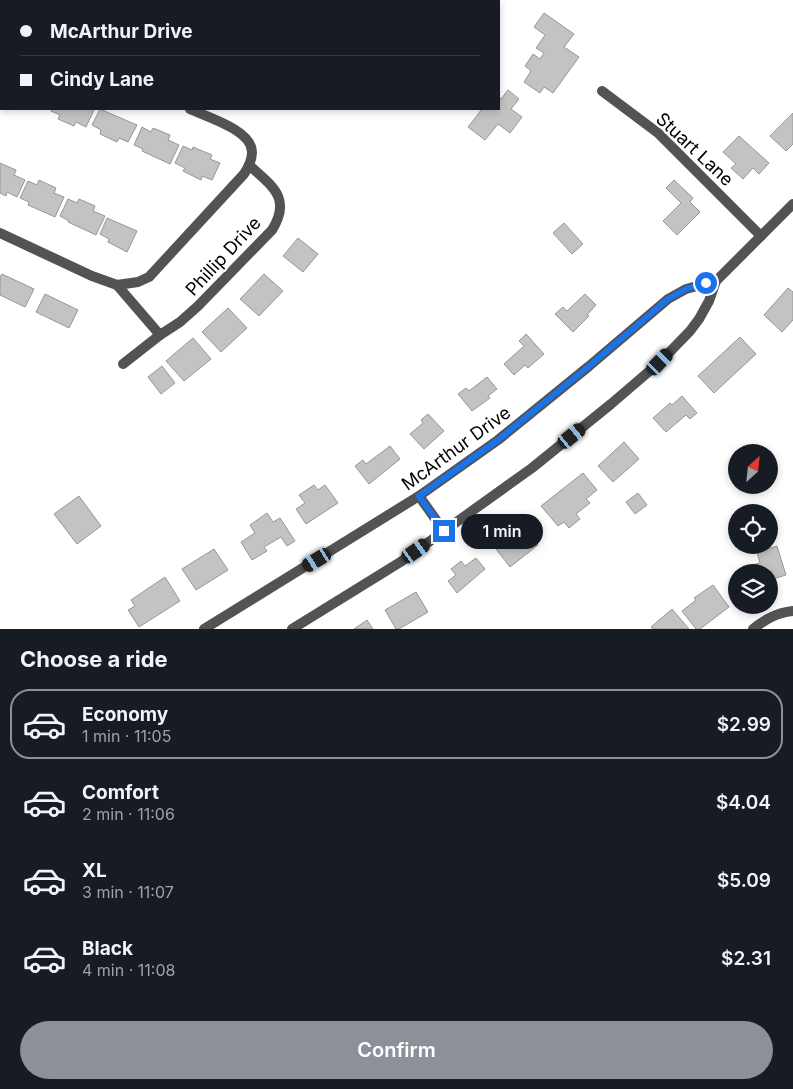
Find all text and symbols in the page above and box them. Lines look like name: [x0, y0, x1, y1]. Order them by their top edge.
text: McArthur Drive: [50, 20, 193, 43]
text: Cindy Lane: [50, 68, 154, 91]
street label: Stuart Lane: [652, 108, 738, 190]
street label: Phillip Drive: [181, 212, 265, 300]
route start: [695, 272, 717, 294]
car: [644, 346, 675, 378]
street label: McArthur Drive: [398, 402, 514, 494]
car: [555, 421, 588, 451]
north arrow: [728, 444, 778, 494]
map controls: [728, 444, 778, 614]
button: locate: [728, 504, 778, 554]
callout: 1 min: [462, 514, 544, 548]
route end: [433, 520, 455, 542]
text: 1 min: [482, 521, 522, 541]
car: [399, 536, 432, 566]
car: [300, 546, 333, 574]
button: layers: [728, 564, 778, 614]
text: Choose a ride: [20, 646, 168, 672]
icon: car: [22, 702, 67, 747]
text: Economy: [82, 703, 168, 726]
text: $2.99: [717, 713, 771, 736]
text: 1 min · 11:05: [82, 726, 171, 746]
icon: car: [22, 780, 67, 825]
text: Comfort: [82, 781, 159, 804]
text: $4.04: [716, 791, 771, 814]
text: 2 min · 11:06: [82, 804, 175, 824]
icon: car: [22, 858, 67, 903]
text: XL: [82, 859, 107, 882]
text: $5.09: [717, 869, 771, 892]
text: 3 min · 11:07: [82, 882, 174, 902]
icon: car: [22, 936, 67, 981]
text: Black: [82, 937, 133, 960]
text: $2.31: [721, 947, 771, 970]
text: 4 min · 11:08: [82, 960, 175, 980]
button: Confirm: [20, 1021, 773, 1079]

